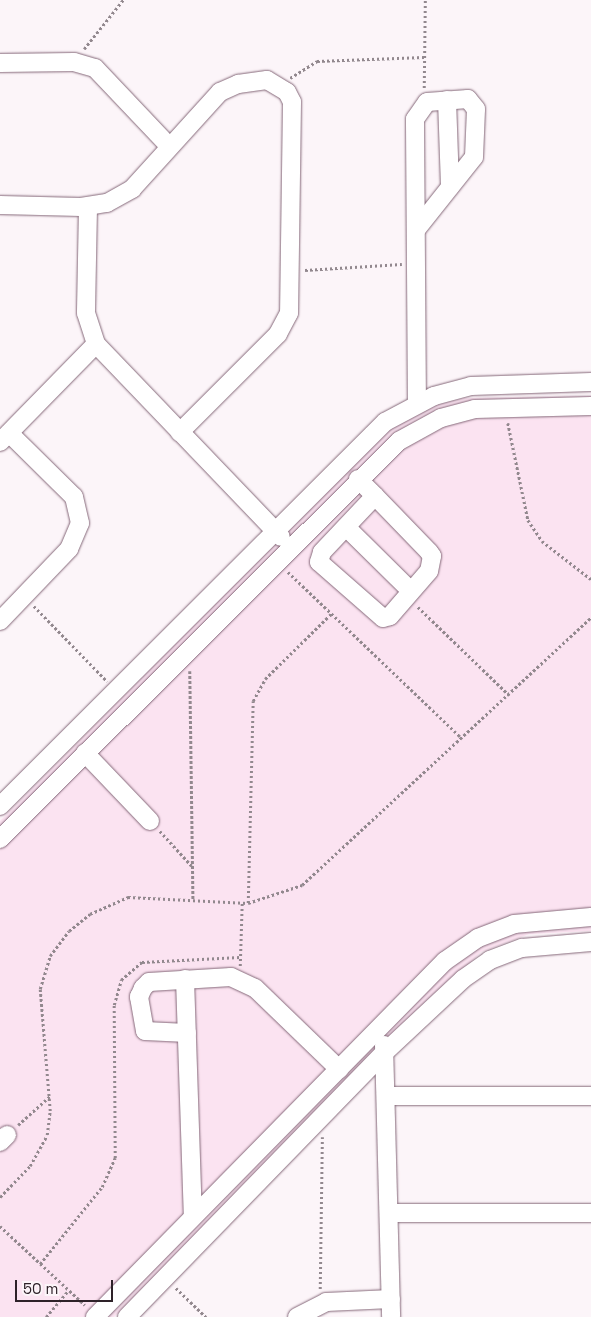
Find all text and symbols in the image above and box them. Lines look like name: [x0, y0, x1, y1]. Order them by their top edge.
scale bar: [18, 1270, 115, 1302]
text: 50 m: [23, 1279, 58, 1298]

